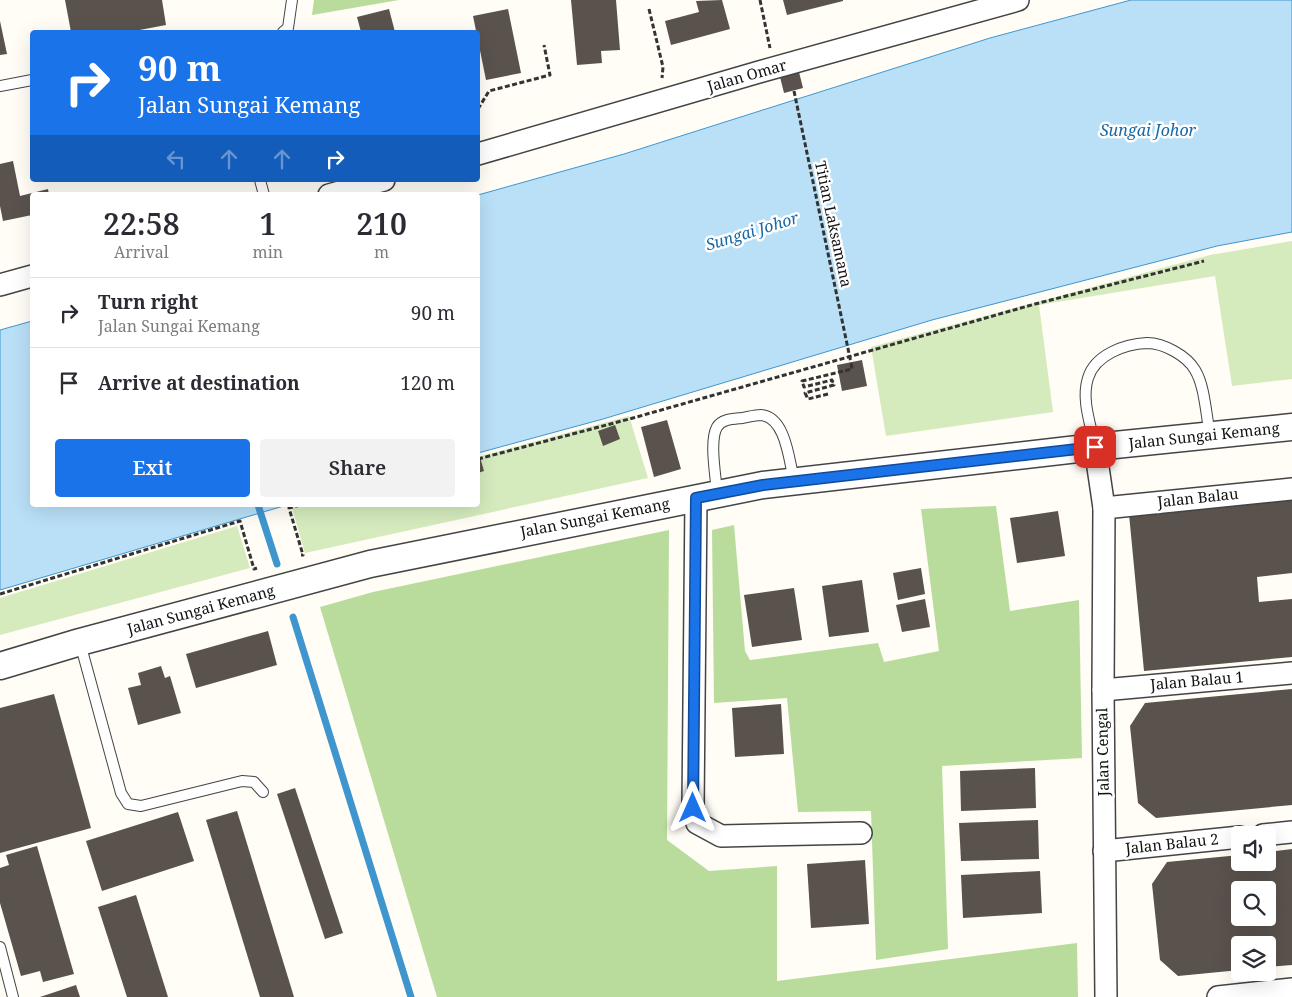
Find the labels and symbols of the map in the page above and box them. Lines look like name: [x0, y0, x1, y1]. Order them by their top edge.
street label: Jalan Omar: [704, 54, 789, 96]
water label: Sungai Johor: [1100, 119, 1197, 141]
street label: Titian Laksamana: [811, 159, 857, 289]
water label: Sungai Johor: [703, 206, 802, 256]
street label: Jalan Sungai Kemang: [1126, 417, 1280, 453]
pin: [1074, 426, 1116, 468]
street label: Jalan Balau: [1155, 483, 1240, 511]
street label: Jalan Sungai Kemang: [517, 493, 671, 541]
street label: Jalan Sungai Kemang: [124, 580, 277, 639]
street label: Jalan Balau 1: [1148, 666, 1244, 694]
street label: Jalan Cengal: [1091, 707, 1113, 797]
position arrow: [666, 781, 718, 833]
street label: Jalan Balau 2: [1123, 828, 1220, 858]

